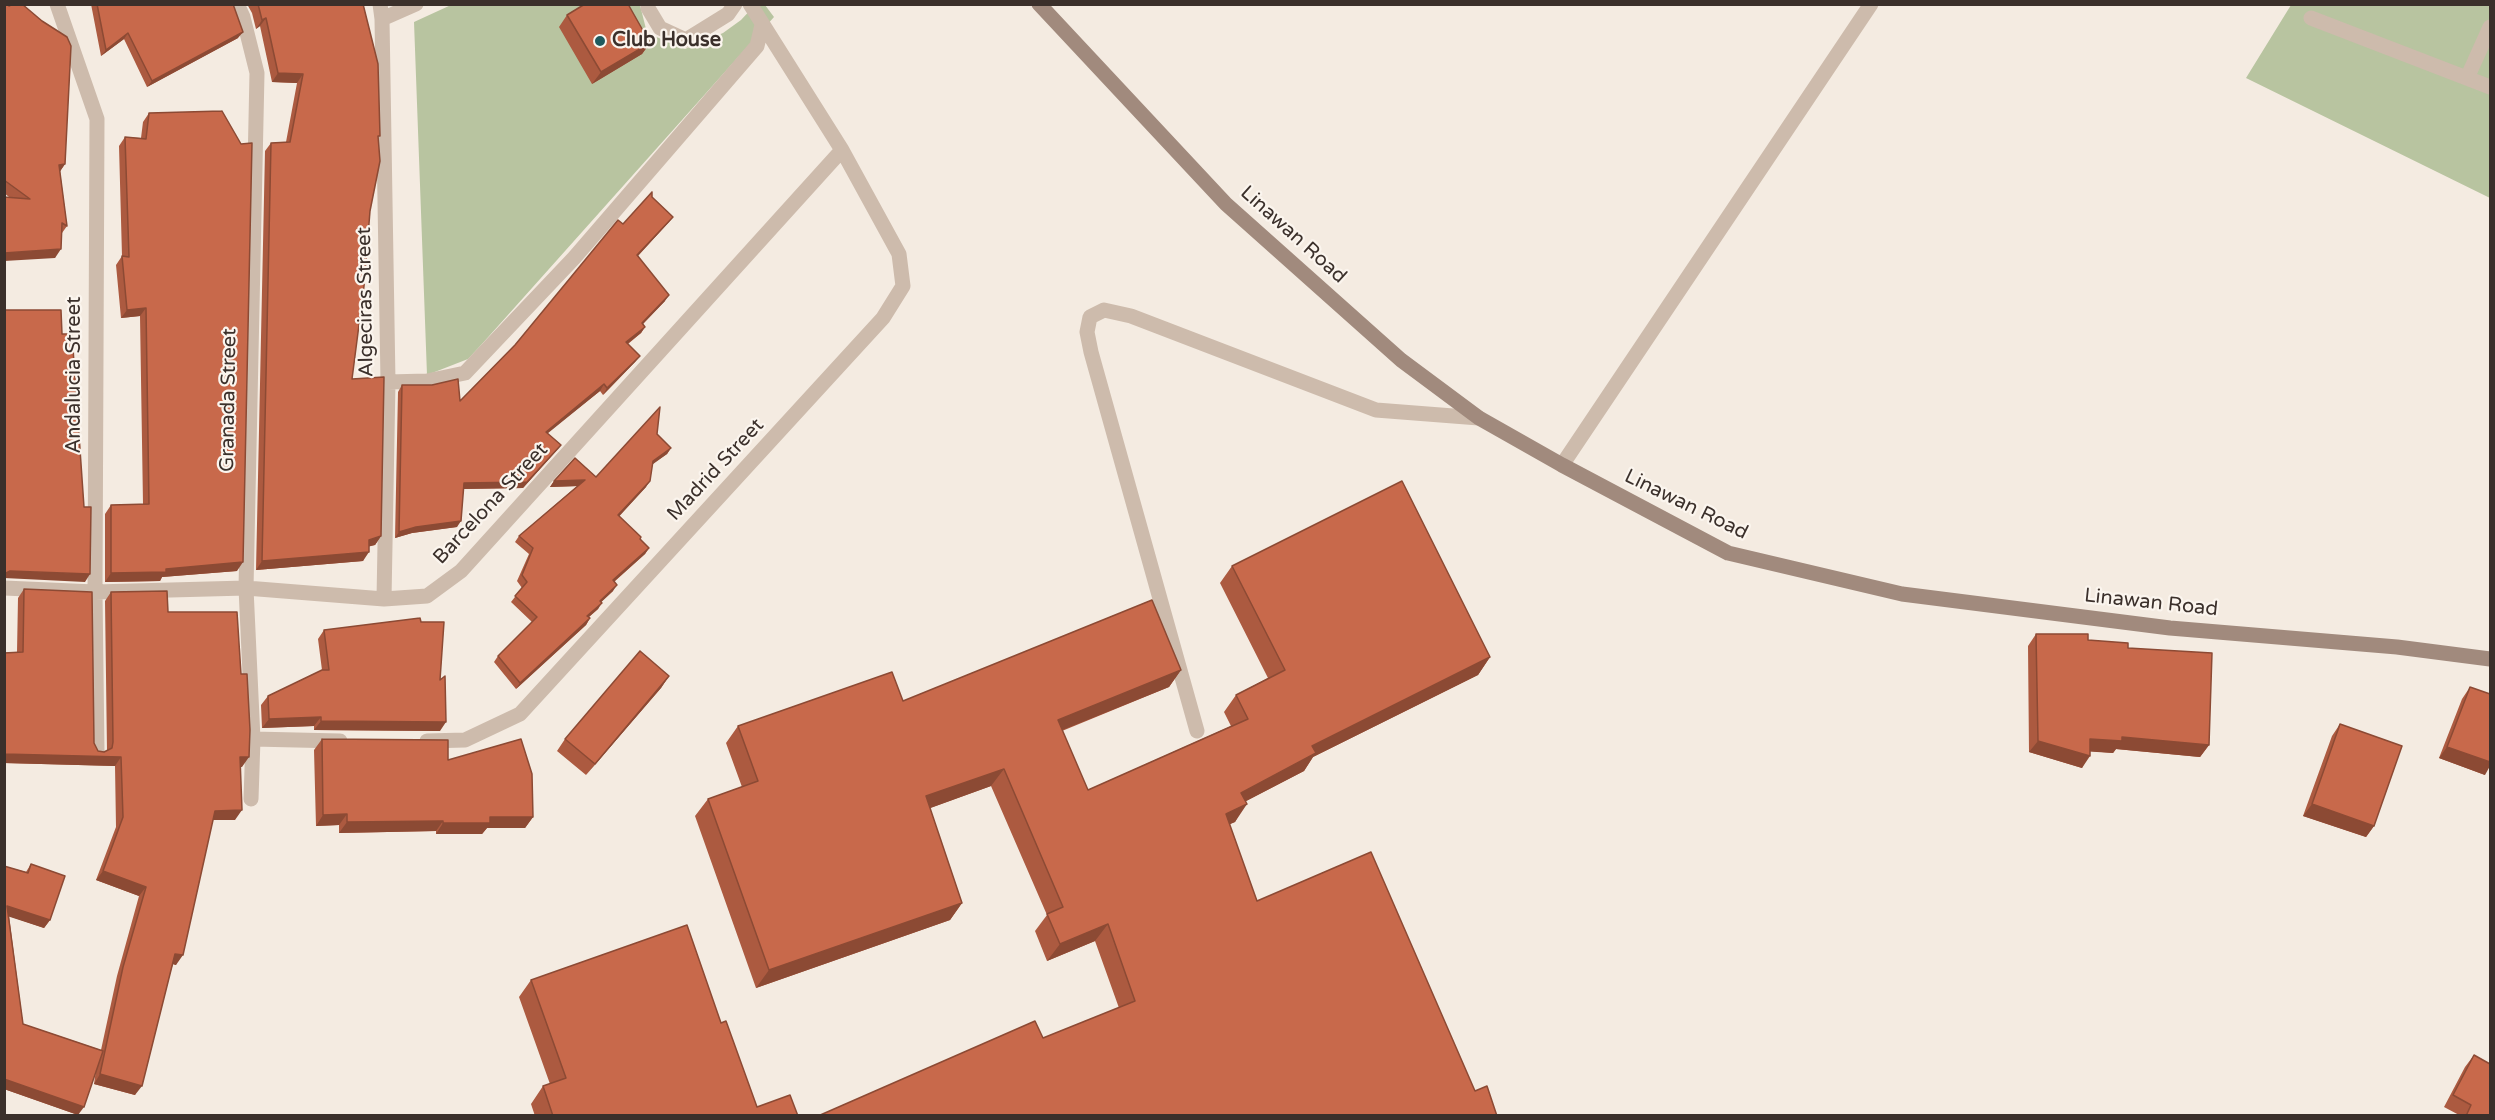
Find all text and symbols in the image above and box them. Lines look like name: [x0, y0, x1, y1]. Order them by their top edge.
place label: Club House: [612, 29, 721, 53]
marker: Club House: [593, 34, 607, 48]
street label: Linawan Road: [1235, 181, 1351, 289]
street label: Algeciras Street: [353, 227, 379, 377]
street label: Andalucia Street: [63, 296, 87, 454]
street label: Granada Street: [216, 328, 242, 472]
street label: Madrid Street: [663, 414, 769, 526]
street label: Barcelona Street: [429, 438, 553, 570]
street label: Linawan Road: [1620, 465, 1752, 545]
street label: Linawan Road: [2083, 584, 2219, 622]

